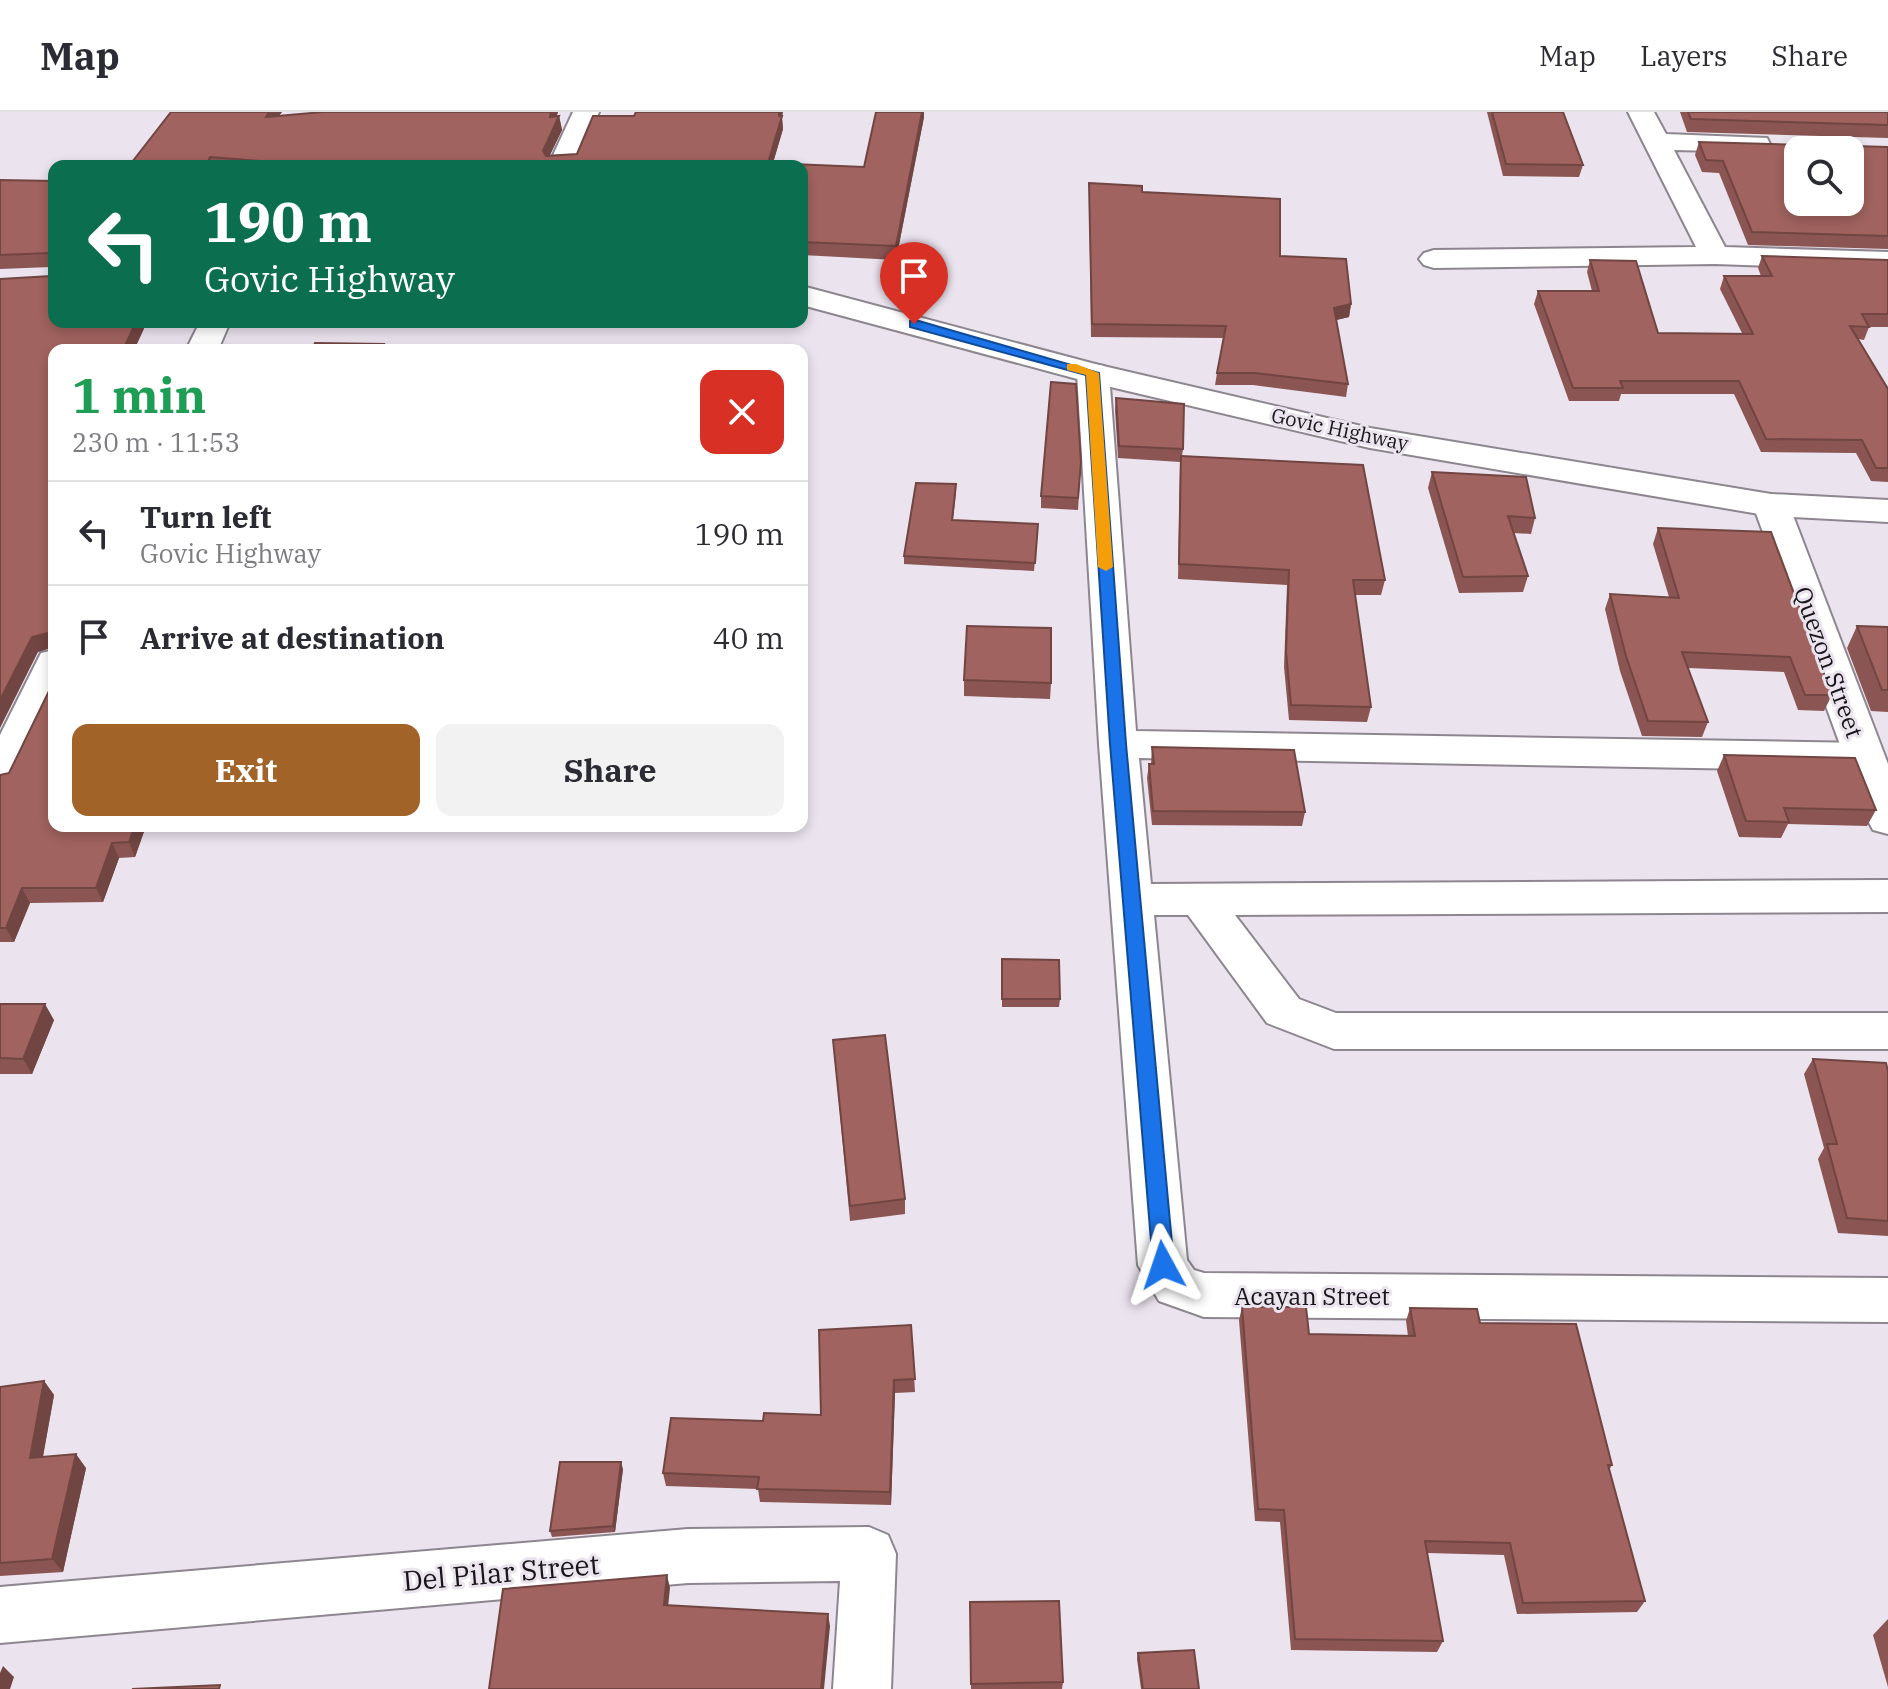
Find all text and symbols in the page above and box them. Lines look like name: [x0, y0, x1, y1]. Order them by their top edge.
text: Map: [40, 31, 120, 80]
text: Map: [1539, 37, 1596, 74]
text: Layers: [1640, 37, 1727, 74]
text: Share: [1771, 37, 1848, 74]
map controls: [1784, 136, 1864, 216]
button: search: [1784, 136, 1864, 216]
text: 190 m: [204, 185, 372, 257]
icon: left: [72, 192, 176, 296]
pin: [880, 242, 948, 324]
icon: arrive: [892, 254, 936, 298]
text: Govic Highway: [204, 255, 455, 302]
text: 1 min: [72, 364, 206, 426]
button: close: [700, 370, 784, 454]
street label: Govic Highway: [1269, 401, 1411, 457]
text: 230 m · 11:53: [72, 425, 240, 459]
text: Turn left: [140, 497, 272, 536]
icon: left: [72, 511, 116, 555]
text: 190 m: [694, 514, 784, 553]
text: Govic Highway: [140, 536, 321, 570]
street label: Quezon Street: [1787, 582, 1871, 742]
icon: arrive: [72, 615, 116, 659]
text: Arrive at destination: [140, 618, 445, 657]
text: 40 m: [712, 618, 784, 657]
button: Exit: [72, 724, 420, 816]
button: Share: [436, 724, 784, 816]
position arrow: [1121, 1223, 1205, 1307]
street label: Acayan Street: [1234, 1280, 1390, 1312]
street label: Del Pilar Street: [401, 1545, 601, 1599]

